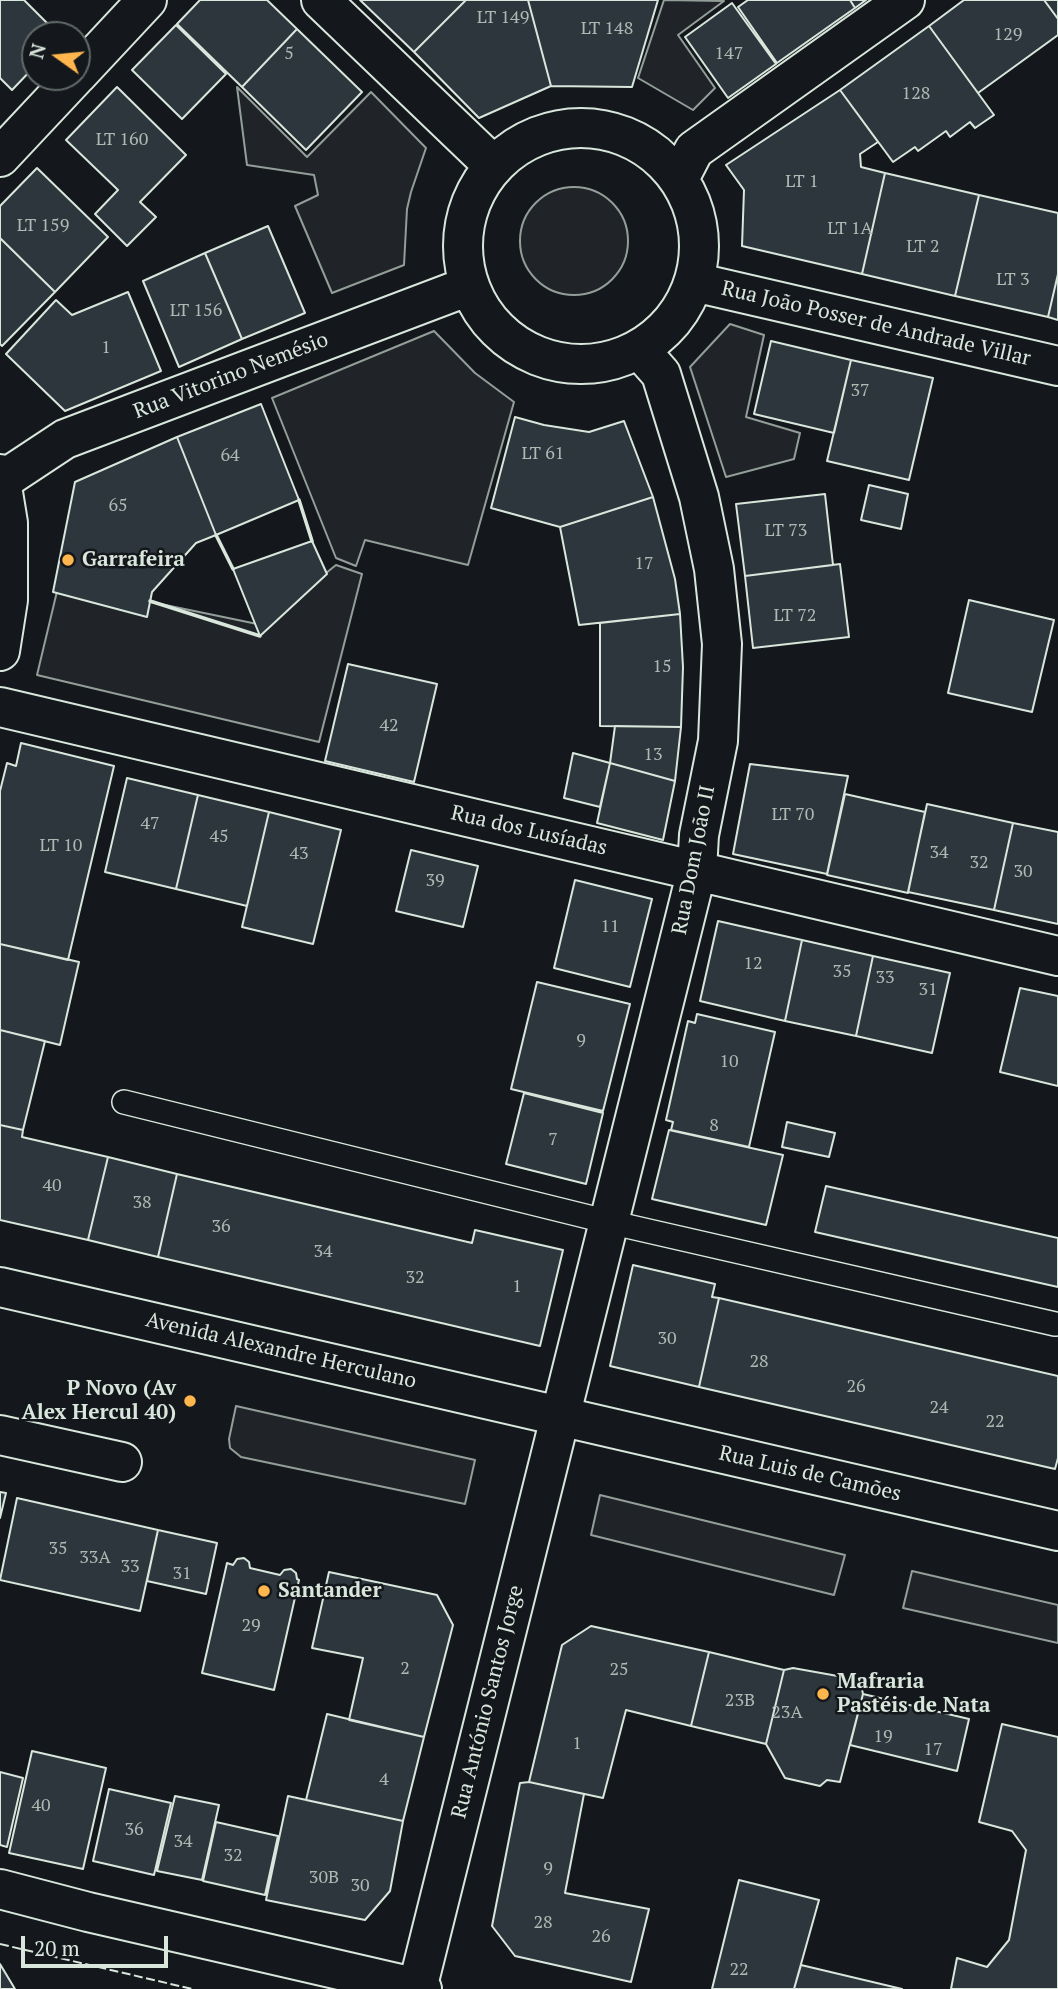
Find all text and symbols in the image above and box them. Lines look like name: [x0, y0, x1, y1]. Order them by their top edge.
house number: LT 149: [477, 7, 529, 29]
house number: LT 148: [581, 18, 633, 40]
north arrow: [21, 21, 91, 91]
house number: 129: [994, 24, 1022, 46]
text: N: [23, 41, 51, 61]
house number: 5: [284, 43, 294, 65]
house number: 147: [715, 43, 743, 65]
house number: 128: [902, 83, 930, 105]
house number: LT 160: [96, 129, 148, 151]
house number: LT 1: [785, 171, 819, 193]
house number: LT 159: [17, 215, 69, 237]
house number: LT 1A: [827, 218, 873, 240]
house number: LT 2: [906, 236, 940, 258]
house number: LT 3: [996, 269, 1030, 291]
street label: Rua João Posser de Andrade Villar: [719, 276, 1033, 372]
house number: LT 156: [170, 300, 222, 322]
street label: Rua Vitorino Nemésio: [130, 327, 332, 425]
house number: 1: [101, 337, 111, 359]
house number: 37: [850, 380, 870, 402]
house number: LT 61: [522, 443, 564, 465]
house number: 64: [220, 445, 240, 467]
house number: 65: [108, 495, 128, 517]
house number: LT 73: [765, 520, 807, 542]
place label: Garrafeira: [82, 547, 185, 573]
marker: Garrafeira: [60, 552, 76, 568]
house number: 17: [634, 553, 654, 575]
house number: LT 72: [774, 605, 816, 627]
house number: 15: [652, 656, 672, 678]
house number: 42: [379, 715, 399, 737]
house number: 13: [643, 744, 663, 766]
street label: Rua Dom João II: [667, 783, 721, 937]
street label: Rua dos Lusíadas: [448, 801, 610, 861]
house number: LT 70: [772, 804, 814, 826]
house number: 47: [140, 813, 160, 835]
house number: 45: [209, 826, 229, 848]
house number: LT 10: [40, 835, 82, 857]
house number: 34: [929, 842, 949, 864]
house number: 43: [289, 843, 309, 865]
house number: 32: [969, 852, 989, 874]
house number: 30: [1013, 861, 1033, 883]
house number: 39: [425, 870, 445, 892]
house number: 11: [600, 916, 620, 938]
house number: 12: [743, 953, 763, 975]
house number: 35: [832, 961, 852, 983]
house number: 33: [875, 967, 895, 989]
house number: 31: [918, 979, 938, 1001]
house number: 9: [576, 1030, 586, 1052]
house number: 10: [719, 1051, 739, 1073]
house number: 8: [709, 1115, 719, 1137]
house number: 7: [548, 1129, 558, 1151]
house number: 40: [42, 1175, 62, 1197]
house number: 38: [132, 1192, 152, 1214]
house number: 36: [211, 1216, 231, 1238]
house number: 34: [313, 1241, 333, 1263]
house number: 32: [405, 1267, 425, 1289]
house number: 1: [512, 1276, 522, 1298]
street label: Avenida Alexandre Herculano: [143, 1308, 419, 1394]
house number: 30: [657, 1328, 677, 1350]
house number: 28: [749, 1351, 769, 1373]
place label: P Novo (Av Alex Hercul 40): [21, 1376, 176, 1426]
house number: 26: [846, 1376, 866, 1398]
marker: P Novo (Av Alex Hercul 40): [182, 1393, 198, 1409]
house number: 24: [929, 1397, 949, 1419]
house number: 22: [985, 1411, 1005, 1433]
street label: Rua Luis de Camões: [717, 1441, 903, 1507]
house number: 35: [48, 1538, 68, 1560]
house number: 33A: [79, 1547, 111, 1569]
house number: 33: [120, 1556, 140, 1578]
house number: 31: [172, 1563, 192, 1585]
place label: Santander: [278, 1578, 381, 1604]
marker: Santander: [256, 1583, 272, 1599]
street label: Rua António Santos Jorge: [447, 1583, 529, 1821]
house number: 29: [241, 1615, 261, 1637]
house number: 2: [400, 1658, 410, 1680]
house number: 25: [609, 1659, 629, 1681]
place label: Mafraria Pastéis de Nata: [837, 1669, 991, 1719]
marker: Mafraria Pastéis de Nata: [815, 1686, 831, 1702]
house number: 23B: [725, 1690, 755, 1712]
house number: 23A: [771, 1702, 803, 1724]
house number: 19: [873, 1726, 893, 1748]
house number: 1: [572, 1733, 582, 1755]
house number: 17: [923, 1739, 943, 1761]
house number: 4: [379, 1769, 389, 1791]
house number: 40: [31, 1795, 51, 1817]
house number: 36: [124, 1819, 144, 1841]
house number: 34: [173, 1831, 193, 1853]
house number: 32: [223, 1845, 243, 1867]
house number: 9: [543, 1858, 553, 1880]
house number: 30B: [309, 1867, 339, 1889]
house number: 30: [350, 1875, 370, 1897]
house number: 28: [533, 1912, 553, 1934]
scale bar: [24, 1923, 172, 1967]
house number: 26: [591, 1926, 611, 1948]
text: 20 m: [34, 1934, 80, 1962]
house number: 22: [729, 1959, 749, 1981]

